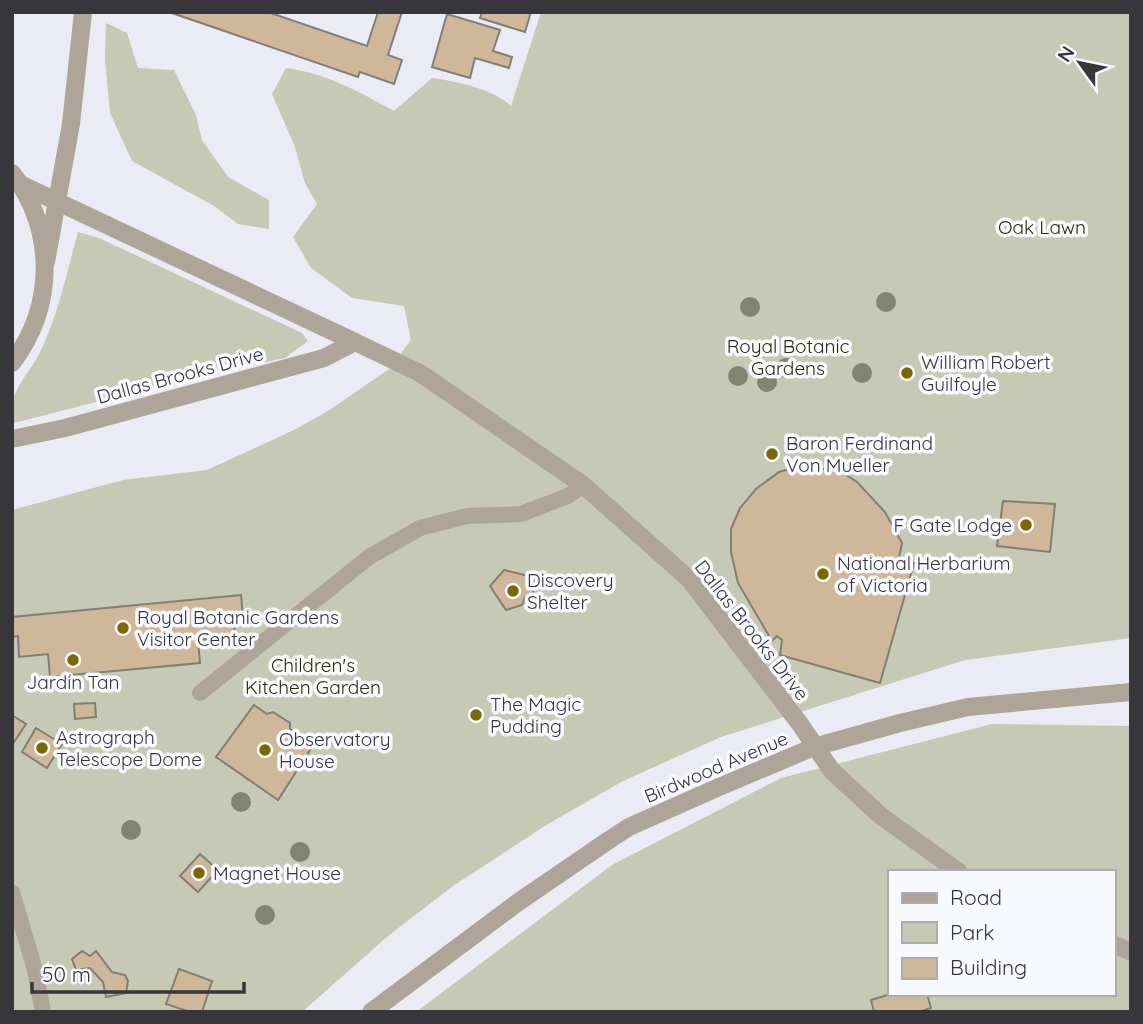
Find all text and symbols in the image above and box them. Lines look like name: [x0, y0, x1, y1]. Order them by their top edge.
north arrow: [1045, 28, 1115, 98]
text: N: [1052, 41, 1080, 66]
park label: Oak Lawn: [998, 215, 1086, 239]
park label: Royal Botanic Gardens: [727, 334, 849, 380]
street label: Dallas Brooks Drive: [94, 341, 266, 409]
place label: William Robert Guilfoyle: [921, 350, 1050, 396]
marker: William Robert Guilfoyle: [899, 365, 915, 381]
place label: Baron Ferdinand Von Mueller: [786, 431, 933, 477]
marker: Baron Ferdinand Von Mueller: [764, 446, 780, 462]
place label: F Gate Lodge: [893, 513, 1012, 537]
marker: F Gate Lodge: [1018, 517, 1034, 533]
place label: National Herbarium of Victoria: [837, 551, 1011, 597]
street label: Dallas Brooks Drive: [690, 555, 814, 705]
marker: National Herbarium of Victoria: [815, 566, 831, 582]
place label: Discovery Shelter: [527, 568, 614, 614]
marker: Discovery Shelter: [505, 583, 521, 599]
place label: Royal Botanic Gardens Visitor Center: [137, 605, 339, 651]
marker: Royal Botanic Gardens Visitor Center: [115, 620, 131, 636]
marker: Jardin Tan: [65, 652, 81, 668]
park label: Children's Kitchen Garden: [245, 653, 381, 699]
place label: Jardin Tan: [26, 670, 120, 694]
place label: The Magic Pudding: [490, 692, 581, 738]
marker: The Magic Pudding: [468, 707, 484, 723]
place label: Astrograph Telescope Dome: [56, 725, 202, 771]
street label: Birdwood Avenue: [641, 726, 791, 808]
place label: Observatory House: [279, 727, 390, 773]
marker: Astrograph Telescope Dome: [34, 740, 50, 756]
marker: Observatory House: [257, 742, 273, 758]
place label: Magnet House: [213, 861, 341, 885]
marker: Magnet House: [191, 865, 207, 881]
legend: [888, 870, 1115, 996]
text: Road: [950, 884, 1002, 910]
text: Park: [950, 919, 994, 945]
scale bar: [32, 950, 243, 994]
text: Building: [950, 954, 1027, 980]
text: 50 m: [42, 961, 91, 987]

